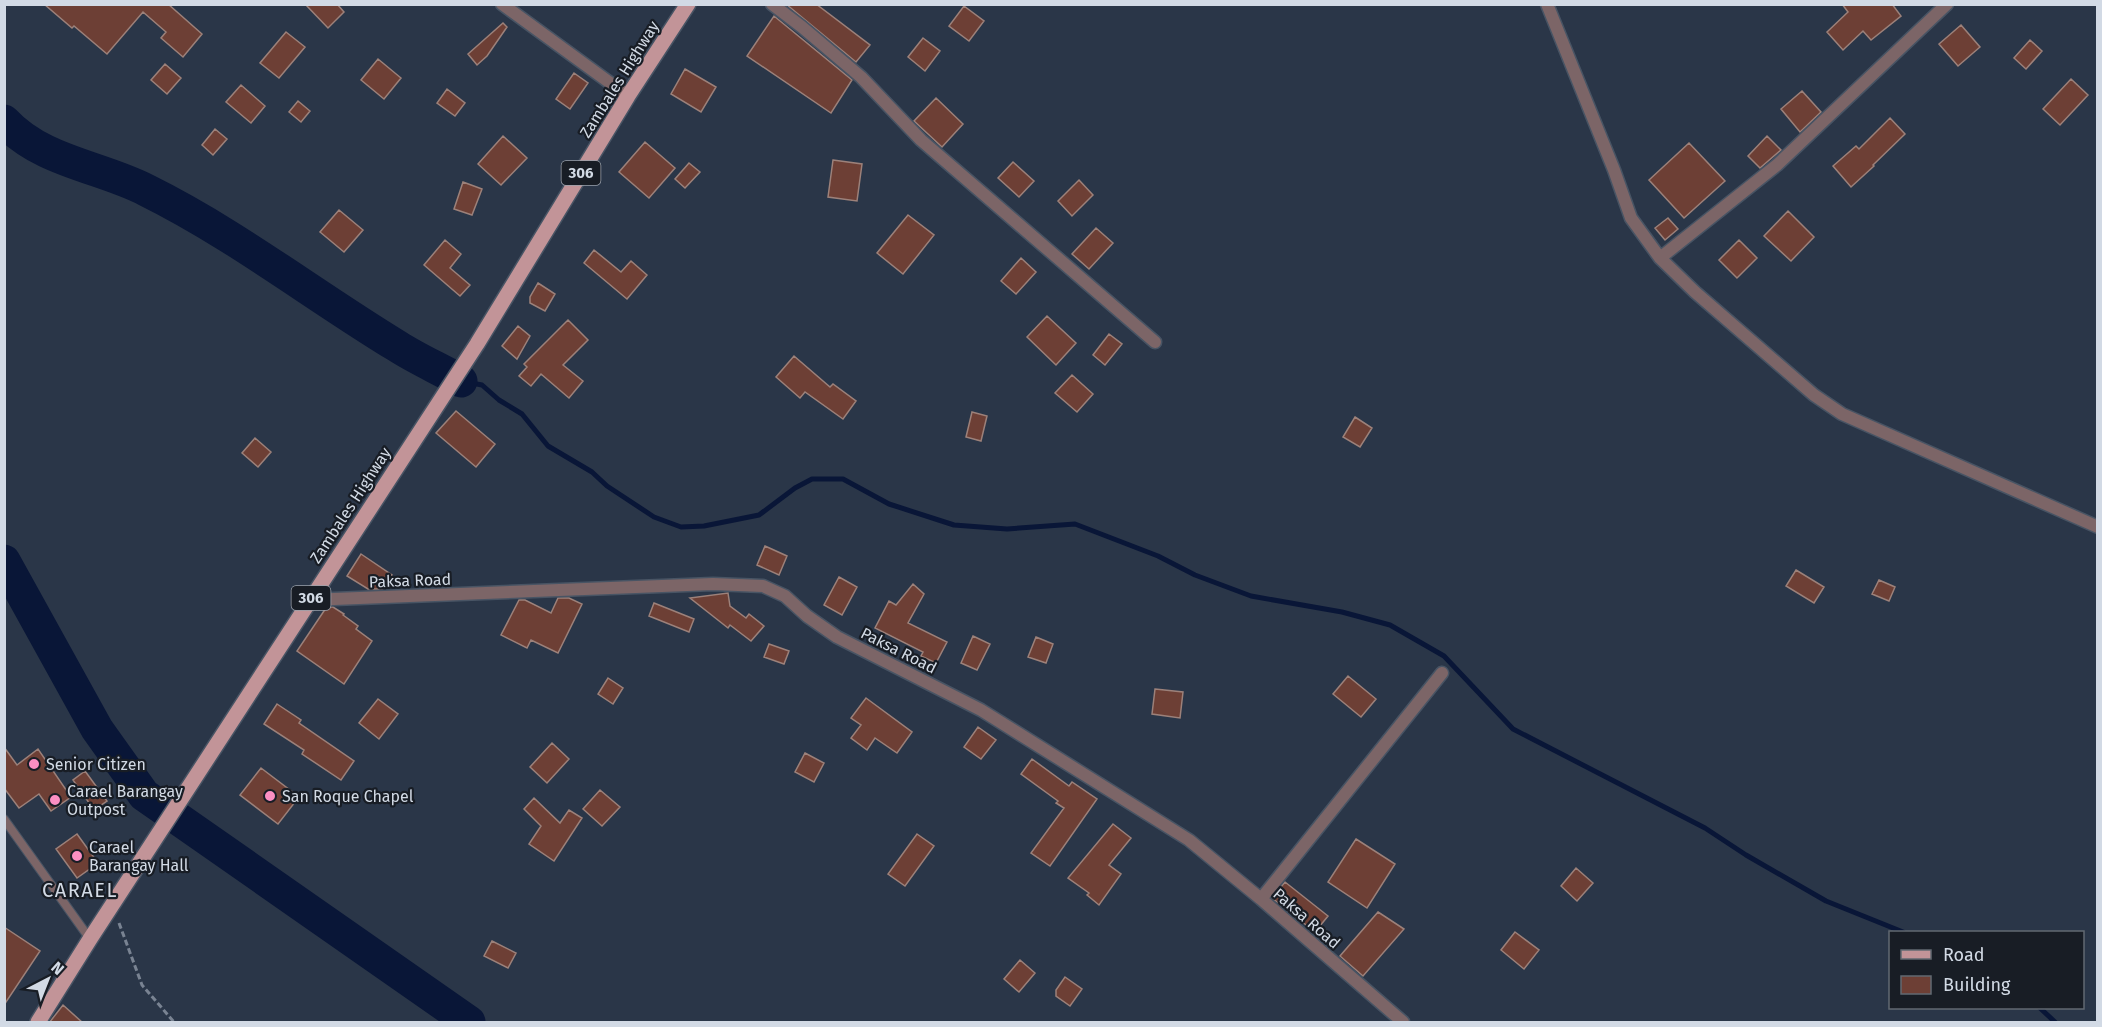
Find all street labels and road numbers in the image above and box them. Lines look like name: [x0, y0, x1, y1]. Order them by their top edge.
street label: Zambales Highway: [576, 17, 663, 141]
road number: 306: [562, 161, 600, 185]
street label: Zambales Highway: [306, 444, 395, 567]
street label: Paksa Road: [369, 570, 452, 591]
road number: 306: [292, 586, 330, 610]
street label: Paksa Road: [858, 623, 940, 678]
street label: Paksa Road: [1269, 884, 1344, 953]

